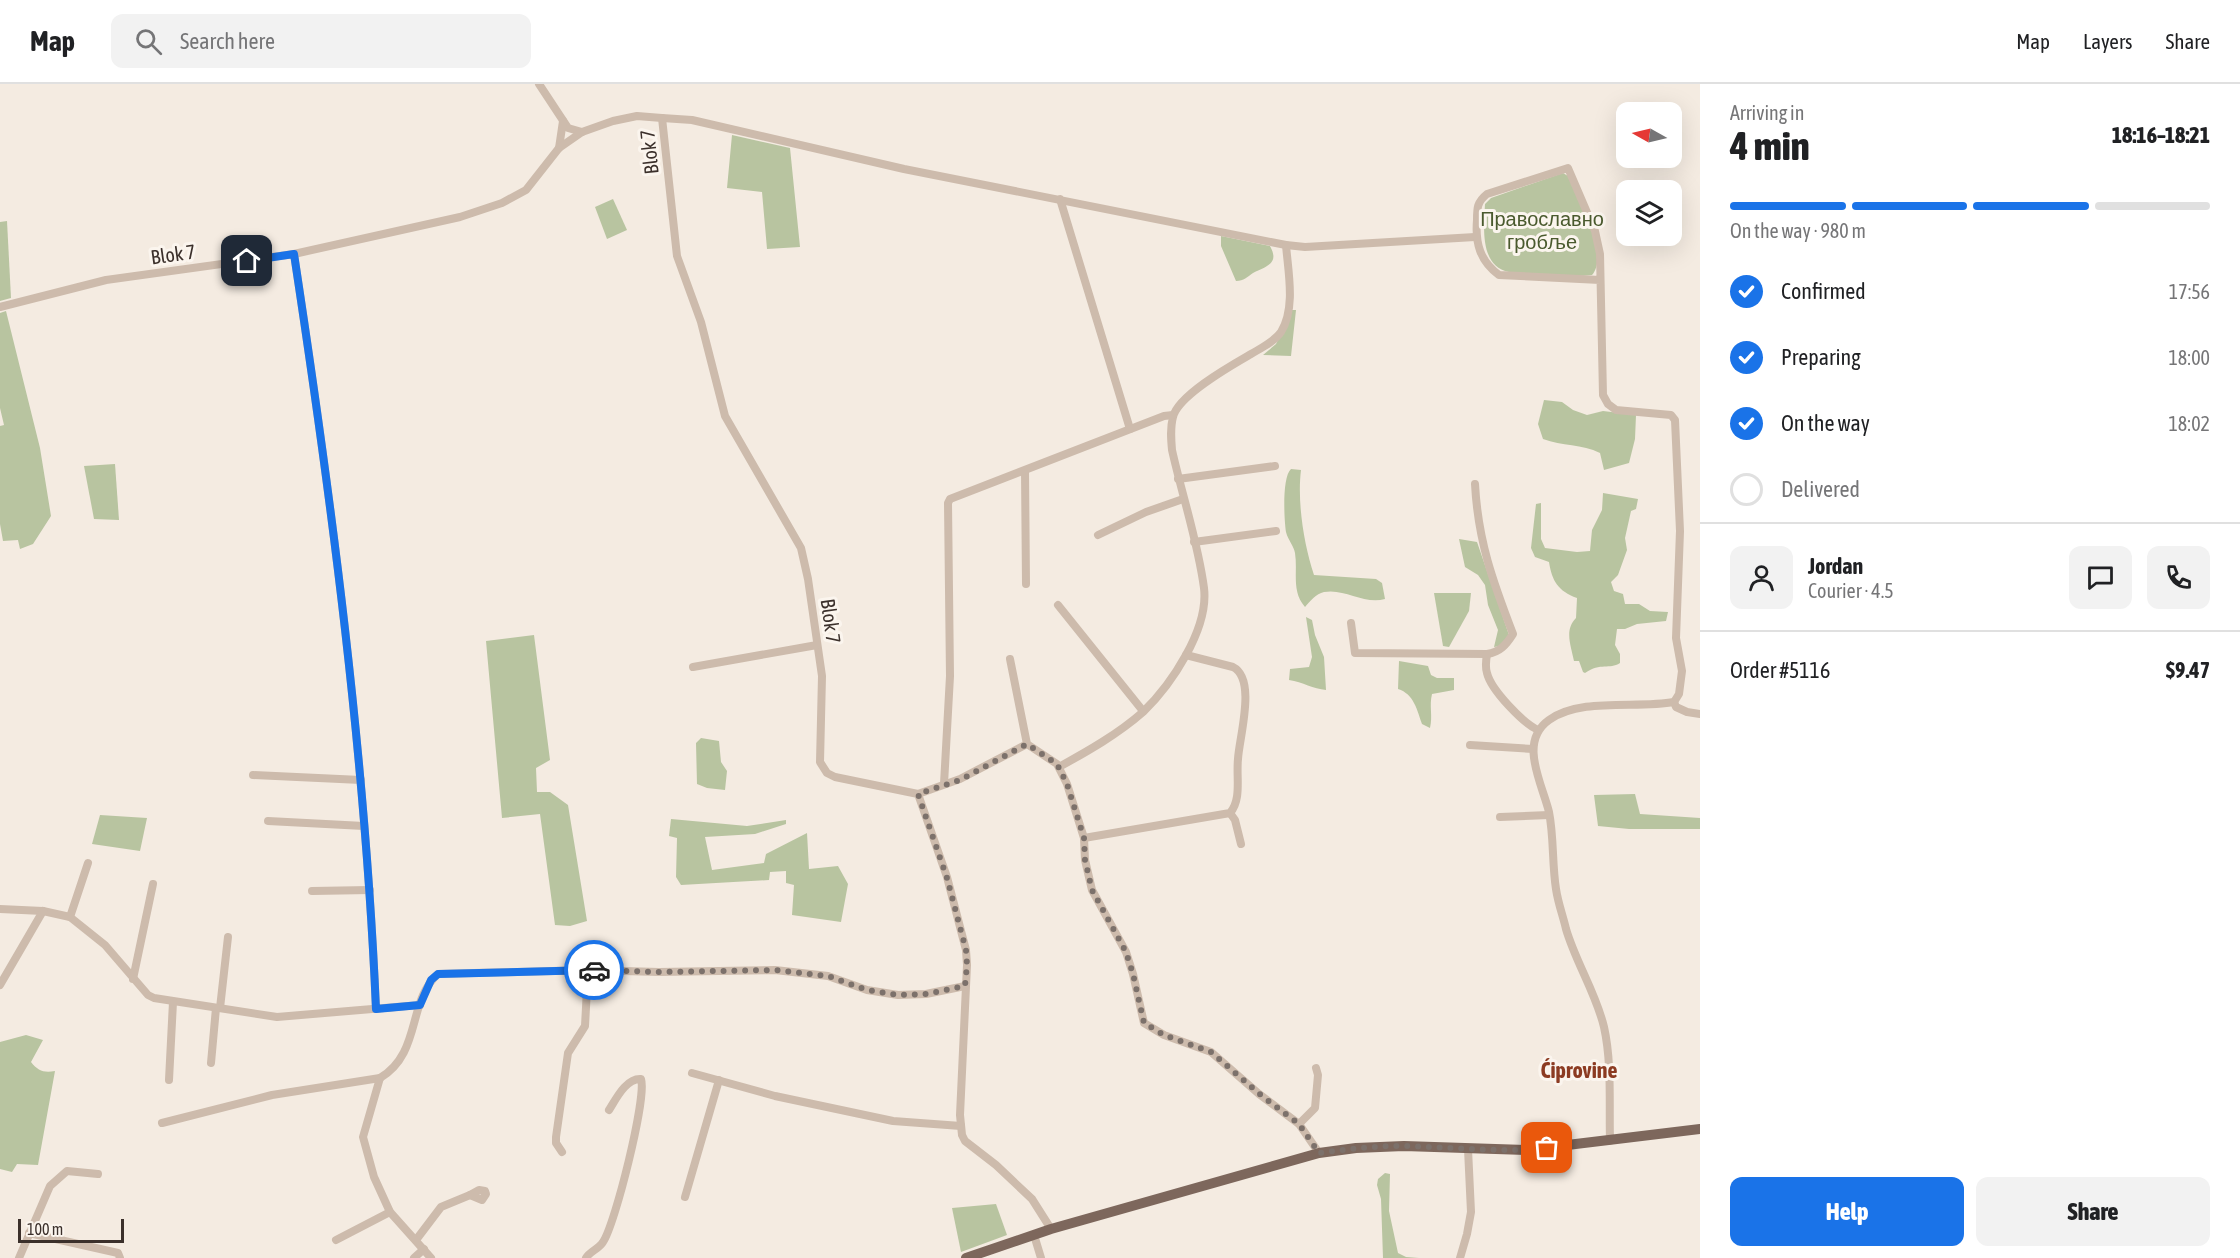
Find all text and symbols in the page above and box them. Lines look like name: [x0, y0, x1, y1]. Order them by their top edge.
search box: [111, 14, 531, 68]
text: Map: [30, 25, 75, 57]
icon: search: [132, 25, 165, 58]
text: Search here: [180, 28, 275, 54]
text: Map: [2016, 29, 2050, 53]
text: Layers: [2083, 29, 2133, 53]
text: Share: [2166, 29, 2210, 53]
text: Arriving in: [1730, 101, 1804, 124]
north arrow: [1616, 102, 1682, 168]
map controls: [1616, 102, 1682, 246]
text: 18:16–18:21: [2112, 122, 2210, 148]
text: 4 min: [1730, 124, 1810, 168]
street label: Blok 7: [635, 128, 663, 176]
button: layers: [1616, 180, 1682, 246]
park label: Православно гробље: [1480, 207, 1604, 253]
text: On the way · 980 m: [1730, 219, 1866, 242]
pin: [221, 235, 272, 286]
street label: Blok 7: [149, 239, 197, 269]
icon: home: [230, 244, 263, 277]
icon: check: [1730, 275, 1763, 308]
text: Confirmed: [1781, 278, 1866, 304]
text: 17:56: [2169, 280, 2210, 303]
icon: check: [1730, 341, 1763, 374]
text: Preparing: [1781, 344, 1861, 370]
text: 18:00: [2168, 346, 2210, 369]
icon: check: [1730, 407, 1763, 440]
text: On the way: [1781, 410, 1870, 436]
text: 18:02: [2168, 412, 2210, 435]
text: Delivered: [1781, 476, 1860, 502]
button: person: [1730, 546, 1793, 609]
button: chat: [2069, 546, 2132, 609]
button: phone: [2147, 546, 2210, 609]
text: Jordan: [1808, 553, 1863, 579]
text: Courier · 4.5: [1808, 579, 1894, 602]
street label: Blok 7: [816, 597, 846, 645]
text: Order #5116: [1730, 657, 1830, 683]
text: $9.47: [2166, 657, 2210, 683]
courier: [564, 940, 624, 1000]
icon: car: [578, 954, 611, 987]
district label: Ćiprovine: [1541, 1057, 1617, 1083]
pin: [1521, 1122, 1572, 1173]
icon: bag: [1530, 1131, 1563, 1164]
button: Help: [1730, 1177, 1964, 1246]
button: Share: [1976, 1177, 2210, 1246]
scale bar: [18, 1216, 124, 1244]
text: 100 m: [27, 1220, 63, 1238]

